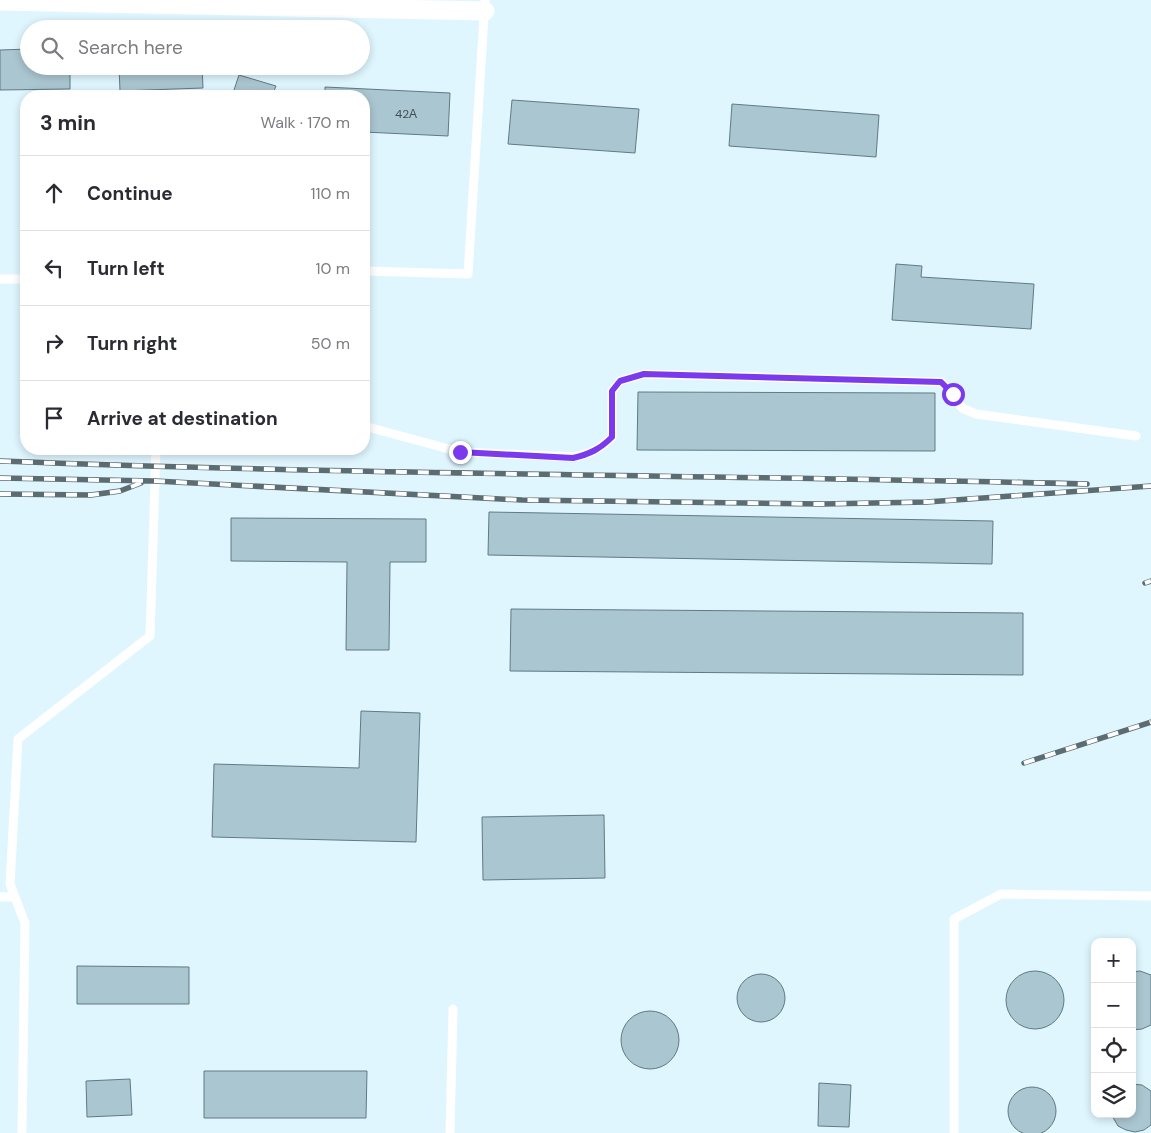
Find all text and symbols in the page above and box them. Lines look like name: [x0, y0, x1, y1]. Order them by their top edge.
search box: [20, 20, 370, 75]
icon: search: [38, 34, 66, 62]
text: Search here: [78, 35, 183, 60]
house number: 42А: [395, 106, 417, 122]
text: 3 min: [40, 109, 96, 137]
text: Walk · 170 m: [261, 112, 350, 133]
icon: ahead: [40, 179, 68, 207]
text: Continue: [87, 181, 173, 206]
text: 110 m: [311, 183, 350, 204]
icon: left: [40, 254, 68, 282]
text: Turn left: [87, 256, 165, 281]
text: 10 m: [316, 258, 350, 279]
icon: right: [40, 329, 68, 357]
text: Turn right: [87, 331, 177, 356]
text: 50 m: [311, 333, 350, 354]
route start: [942, 383, 965, 406]
icon: arrive: [40, 404, 68, 432]
text: Arrive at destination: [87, 406, 278, 431]
route end: [449, 441, 472, 464]
map controls: [1091, 938, 1136, 1118]
button: +: [1091, 938, 1136, 983]
button: −: [1091, 983, 1136, 1028]
button: locate: [1091, 1028, 1136, 1073]
button: layers: [1091, 1073, 1136, 1118]

